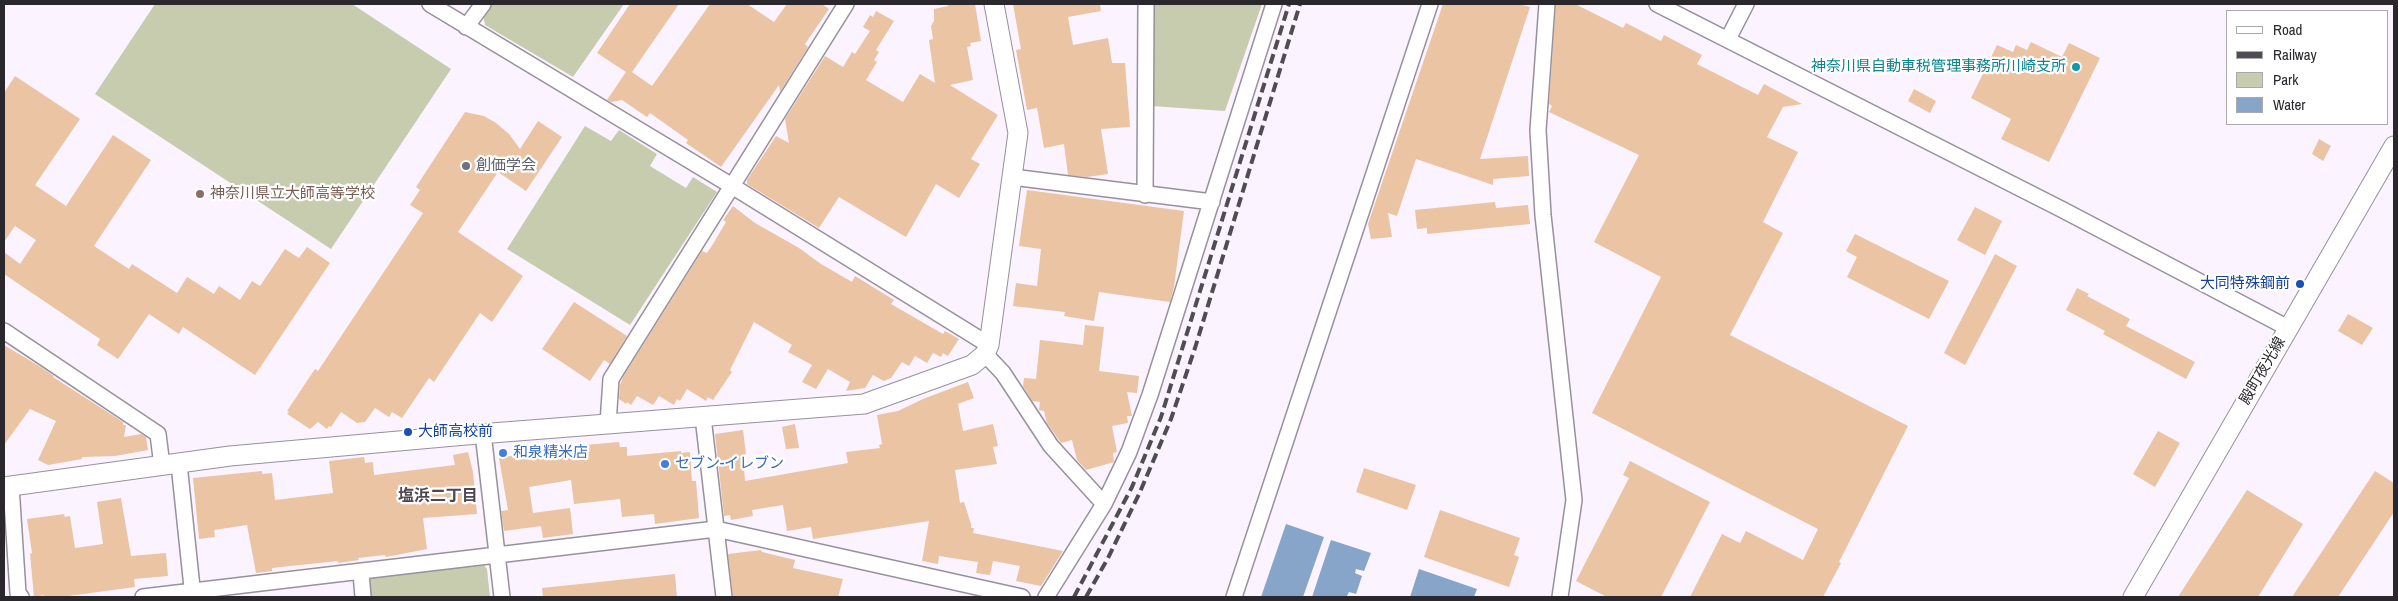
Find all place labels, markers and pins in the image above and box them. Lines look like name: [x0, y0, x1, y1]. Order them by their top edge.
place label: 神奈川県自動車税管理事務所川崎支所: [1811, 58, 2066, 76]
marker: 神奈川県自動車税管理事務所川崎支所: [2070, 61, 2082, 73]
place label: 創価学会: [476, 157, 536, 175]
marker: 創価学会: [460, 160, 472, 172]
place label: 神奈川県立大師高等学校: [210, 185, 375, 203]
marker: 神奈川県立大師高等学校: [194, 188, 206, 200]
place label: 大同特殊鋼前: [2200, 275, 2290, 293]
marker: 大同特殊鋼前: [2294, 278, 2306, 290]
place label: 大師高校前: [418, 423, 493, 441]
marker: 大師高校前: [402, 426, 414, 438]
place label: 和泉精米店: [513, 444, 588, 462]
marker: 和泉精米店: [497, 447, 509, 459]
place label: セブン-イレブン: [675, 455, 784, 473]
marker: セブン-イレブン: [659, 458, 671, 470]

